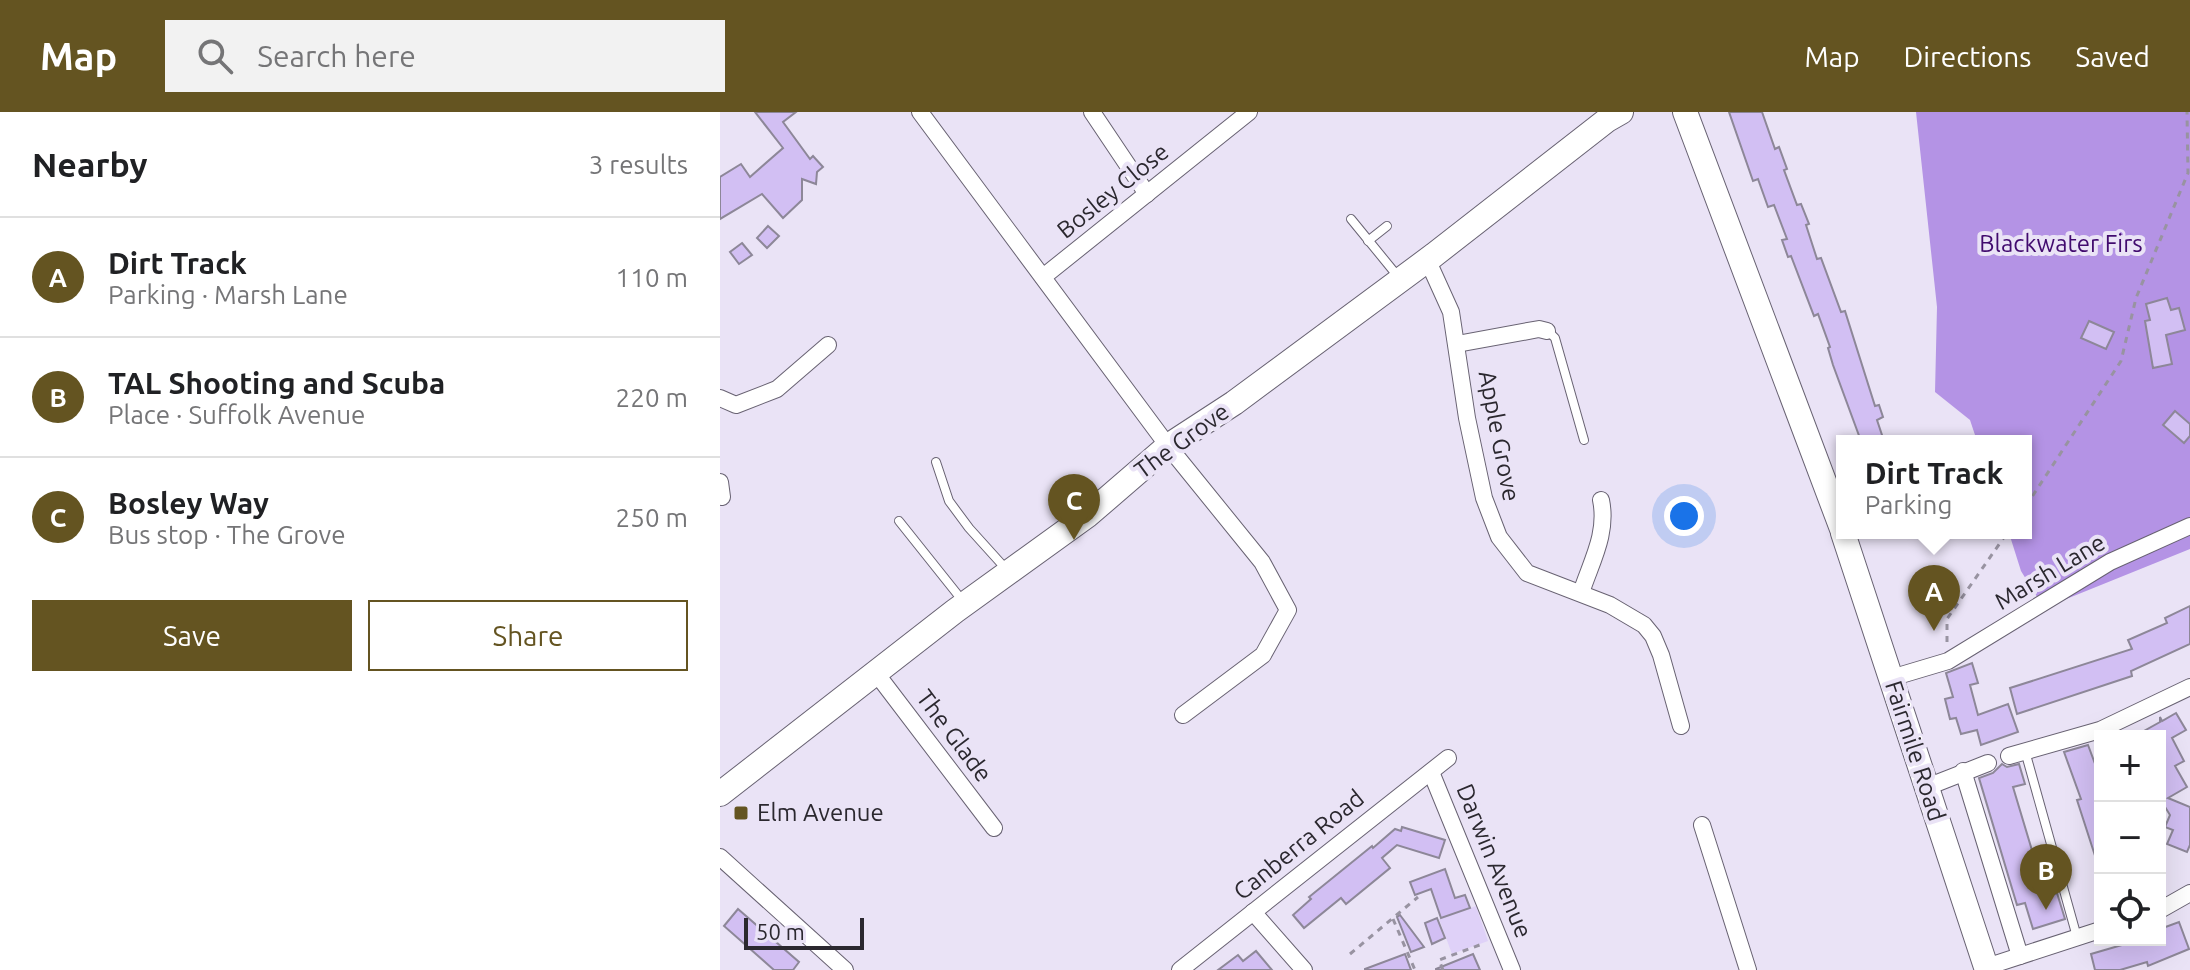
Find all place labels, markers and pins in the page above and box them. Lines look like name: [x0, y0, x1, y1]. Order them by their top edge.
pin: C: [1048, 474, 1100, 540]
pin: A: [1908, 565, 1960, 631]
place label: Elm Avenue: [757, 799, 884, 826]
marker: Elm Avenue: [732, 804, 750, 822]
pin: B: [2020, 844, 2072, 910]

